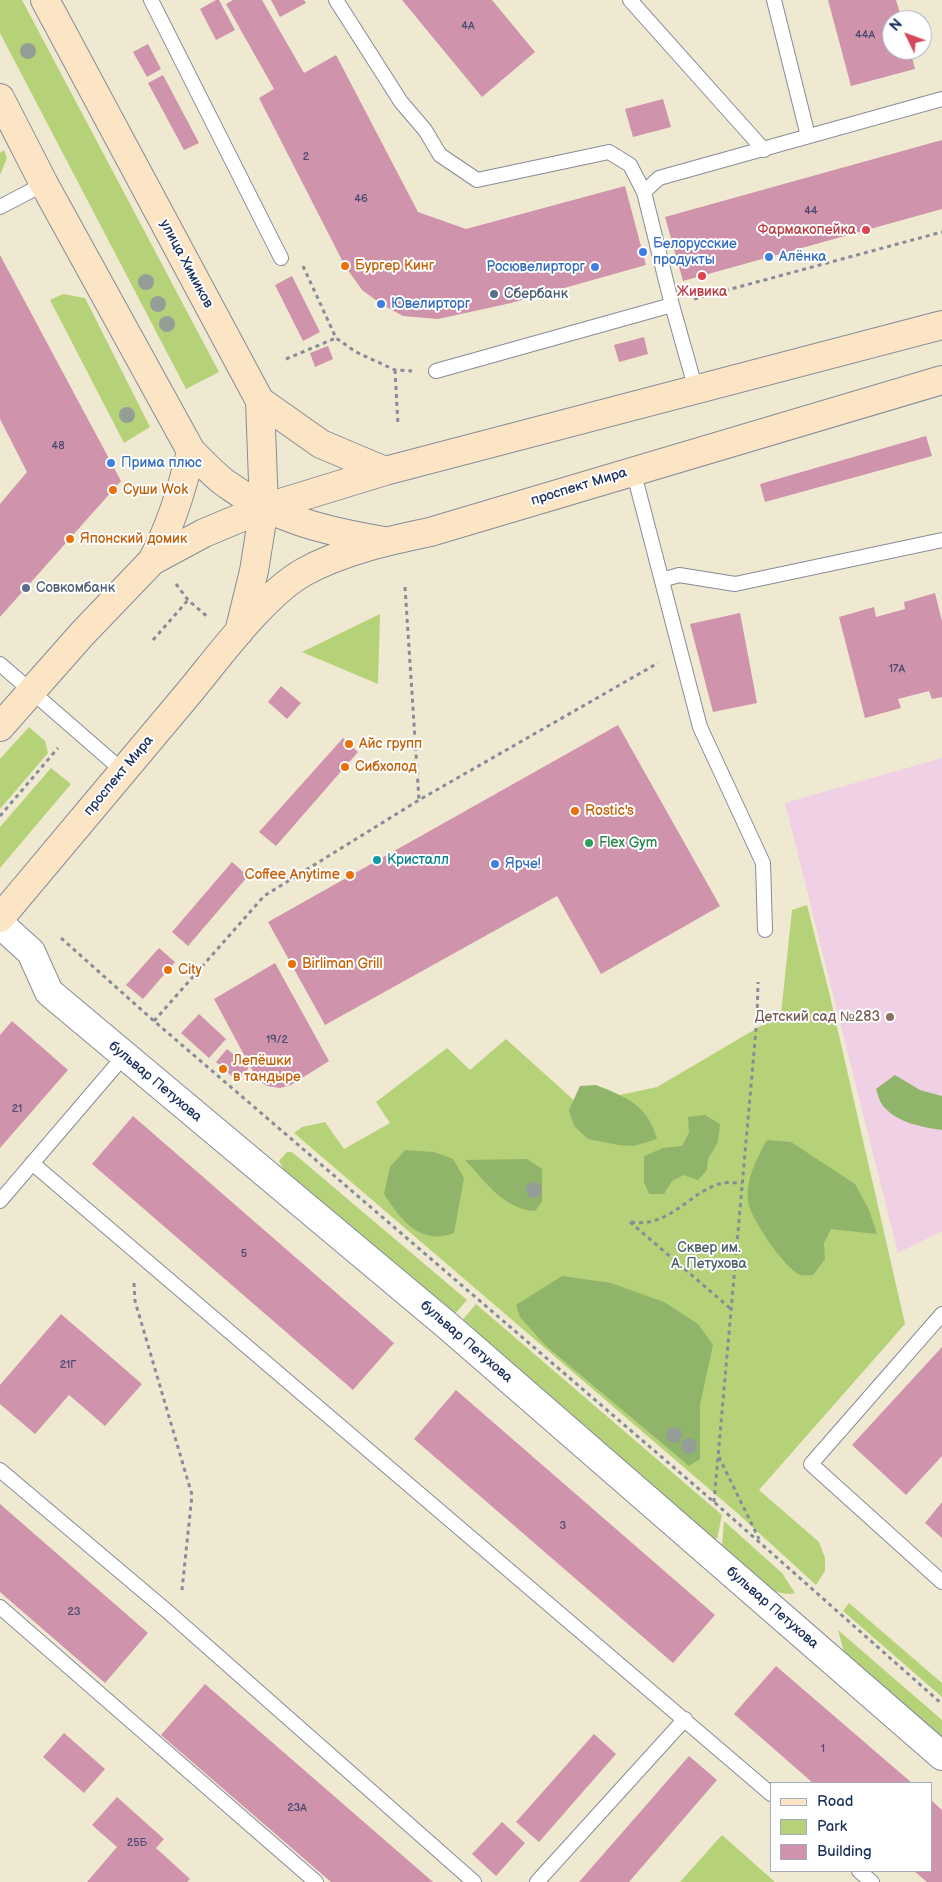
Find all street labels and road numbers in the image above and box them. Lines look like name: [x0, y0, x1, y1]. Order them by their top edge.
street label: улица Химиков: [156, 217, 216, 311]
street label: проспект Мира: [529, 464, 629, 510]
street label: проспект Мира: [81, 732, 157, 820]
street label: бульвар Петухова: [105, 1038, 205, 1126]
street label: бульвар Петухова: [416, 1297, 516, 1387]
street label: бульвар Петухова: [722, 1563, 822, 1653]

